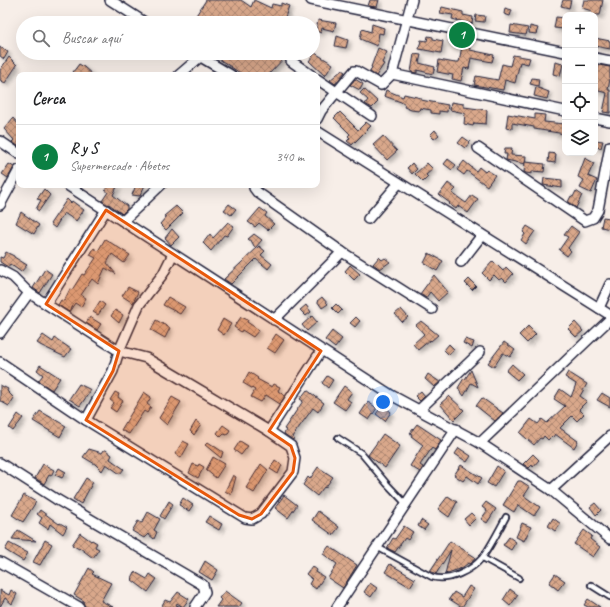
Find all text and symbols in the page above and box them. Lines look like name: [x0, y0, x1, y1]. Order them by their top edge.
map controls: [562, 12, 598, 156]
button: +: [562, 12, 598, 48]
search box: [16, 16, 320, 60]
pin: 1: [449, 20, 475, 50]
icon: search: [30, 27, 52, 49]
text: Buscar aquí: [62, 29, 121, 48]
button: −: [562, 48, 598, 84]
button: locate: [562, 84, 598, 120]
text: Cerca: [32, 88, 65, 109]
button: layers: [562, 120, 598, 156]
text: R y S: [70, 139, 98, 158]
text: 1: [42, 149, 48, 165]
text: 340 m: [276, 149, 304, 165]
text: Supermercado · Abetos: [70, 158, 169, 174]
your location: [373, 392, 393, 412]

